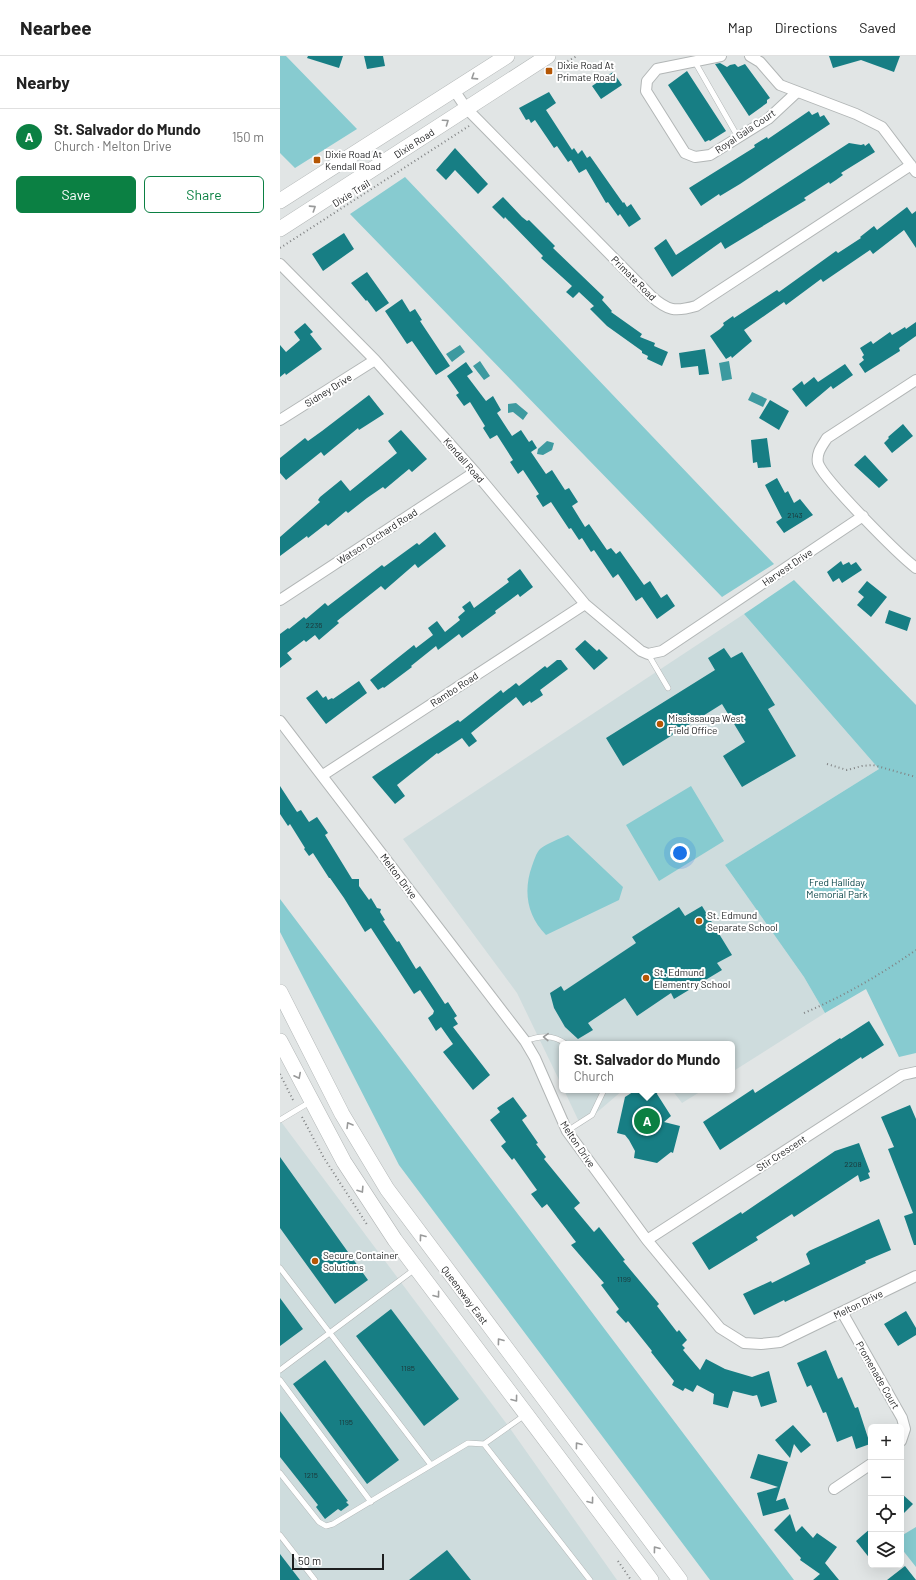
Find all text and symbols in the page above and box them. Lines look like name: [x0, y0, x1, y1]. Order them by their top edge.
text: Nearbee: [20, 16, 92, 39]
text: Map: [728, 19, 753, 36]
text: Directions: [775, 19, 837, 36]
text: Saved: [859, 19, 896, 36]
place label: Dixie Road At Primate Road: [557, 59, 615, 83]
marker: Dixie Road At Primate Road: [544, 66, 554, 76]
text: Nearby: [16, 72, 70, 92]
one-way arrow: [471, 72, 478, 80]
street label: Royal Gala Court: [713, 106, 778, 156]
text: St. Salvador do Mundo: [54, 120, 201, 138]
one-way arrow: [441, 120, 448, 127]
street label: Dixie Road: [392, 126, 436, 160]
text: A: [25, 129, 33, 145]
text: 150 m: [232, 129, 264, 145]
text: Church · Melton Drive: [54, 138, 172, 154]
place label: Dixie Road At Kendall Road: [325, 148, 382, 172]
marker: Dixie Road At Kendall Road: [312, 155, 322, 165]
button: Save: [16, 176, 136, 213]
button: Share: [144, 176, 264, 213]
street label: Dixie Trail: [330, 177, 372, 209]
one-way arrow: [309, 205, 316, 213]
street label: Primate Road: [609, 253, 659, 303]
street label: Sidney Drive: [302, 371, 354, 409]
street label: Kendall Road: [441, 435, 487, 485]
street label: Watson Orchard Road: [335, 506, 419, 566]
house number: 2143: [787, 510, 803, 520]
street label: Harvest Drive: [760, 546, 814, 588]
house number: 2236: [306, 620, 322, 630]
street label: Rambo Road: [428, 669, 480, 709]
place label: Mississauga West Field Office: [668, 712, 744, 736]
marker: Mississauga West Field Office: [655, 719, 665, 729]
your location: [670, 843, 690, 863]
street label: Melton Drive: [378, 851, 420, 901]
park label: Fred Halliday Memorial Park: [806, 876, 868, 900]
place label: St. Edmund Separate School: [707, 909, 778, 933]
marker: St. Edmund Separate School: [694, 916, 704, 926]
place label: St. Edmund Elementry School: [654, 966, 730, 990]
marker: St. Edmund Elementry School: [641, 973, 651, 983]
one-way arrow: [543, 1033, 549, 1041]
popup: [559, 1041, 735, 1093]
text: St. Salvador do Mundo: [574, 1050, 720, 1068]
text: Church: [574, 1068, 614, 1084]
one-way arrow: [293, 1072, 300, 1079]
pin: A: [634, 1106, 660, 1136]
street label: Melton Drive: [558, 1119, 598, 1169]
one-way arrow: [346, 1122, 353, 1129]
street label: Stir Crescent: [754, 1132, 808, 1174]
house number: 2208: [844, 1159, 862, 1169]
one-way arrow: [356, 1186, 364, 1193]
one-way arrow: [419, 1234, 427, 1241]
place label: Secure Container Solutions: [323, 1249, 398, 1273]
marker: Secure Container Solutions: [310, 1256, 320, 1266]
street label: Queensway East: [439, 1263, 491, 1327]
house number: 1199: [617, 1274, 631, 1284]
street label: Melton Drive: [831, 1287, 885, 1321]
one-way arrow: [432, 1291, 439, 1298]
one-way arrow: [498, 1339, 505, 1346]
street label: Promenade Court: [854, 1339, 902, 1411]
house number: 1185: [401, 1363, 415, 1373]
one-way arrow: [510, 1395, 517, 1402]
house number: 1195: [339, 1417, 353, 1427]
map controls: [868, 1424, 904, 1568]
button: +: [868, 1424, 904, 1460]
one-way arrow: [576, 1443, 583, 1450]
button: −: [868, 1460, 904, 1496]
house number: 1215: [304, 1470, 318, 1480]
one-way arrow: [587, 1496, 594, 1503]
button: locate: [868, 1496, 904, 1532]
button: layers: [868, 1532, 904, 1568]
one-way arrow: [654, 1546, 661, 1553]
scale bar: [292, 1552, 384, 1571]
text: 50 m: [298, 1554, 321, 1567]

